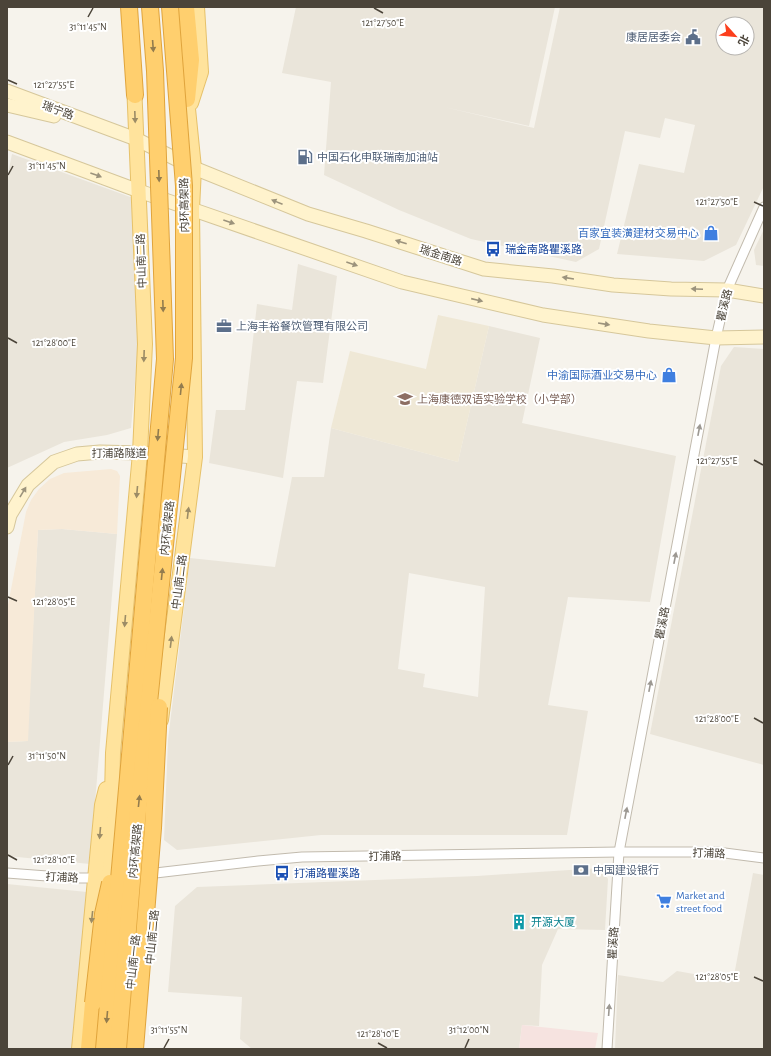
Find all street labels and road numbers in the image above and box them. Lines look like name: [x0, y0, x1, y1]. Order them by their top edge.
street label: 瑞宁路: [40, 99, 76, 121]
street label: 内环高架路: [178, 177, 190, 233]
street label: 中山南二路: [134, 233, 148, 289]
street label: 瑞金南路: [418, 242, 464, 268]
street label: 瞿溪路: [714, 288, 734, 322]
street label: 打浦路隧道: [92, 447, 147, 459]
street label: 内环高架路: [158, 500, 176, 556]
street label: 中山南二路: [170, 554, 188, 610]
street label: 瞿溪路: [653, 606, 671, 640]
street label: 内环高架路: [127, 823, 143, 879]
street label: 打浦路: [692, 846, 726, 860]
street label: 打浦路: [368, 850, 402, 862]
street label: 打浦路: [45, 870, 79, 884]
street label: 中山南二路: [144, 909, 160, 965]
street label: 瞿溪路: [606, 926, 620, 960]
street label: 中山南一路: [124, 934, 142, 990]

